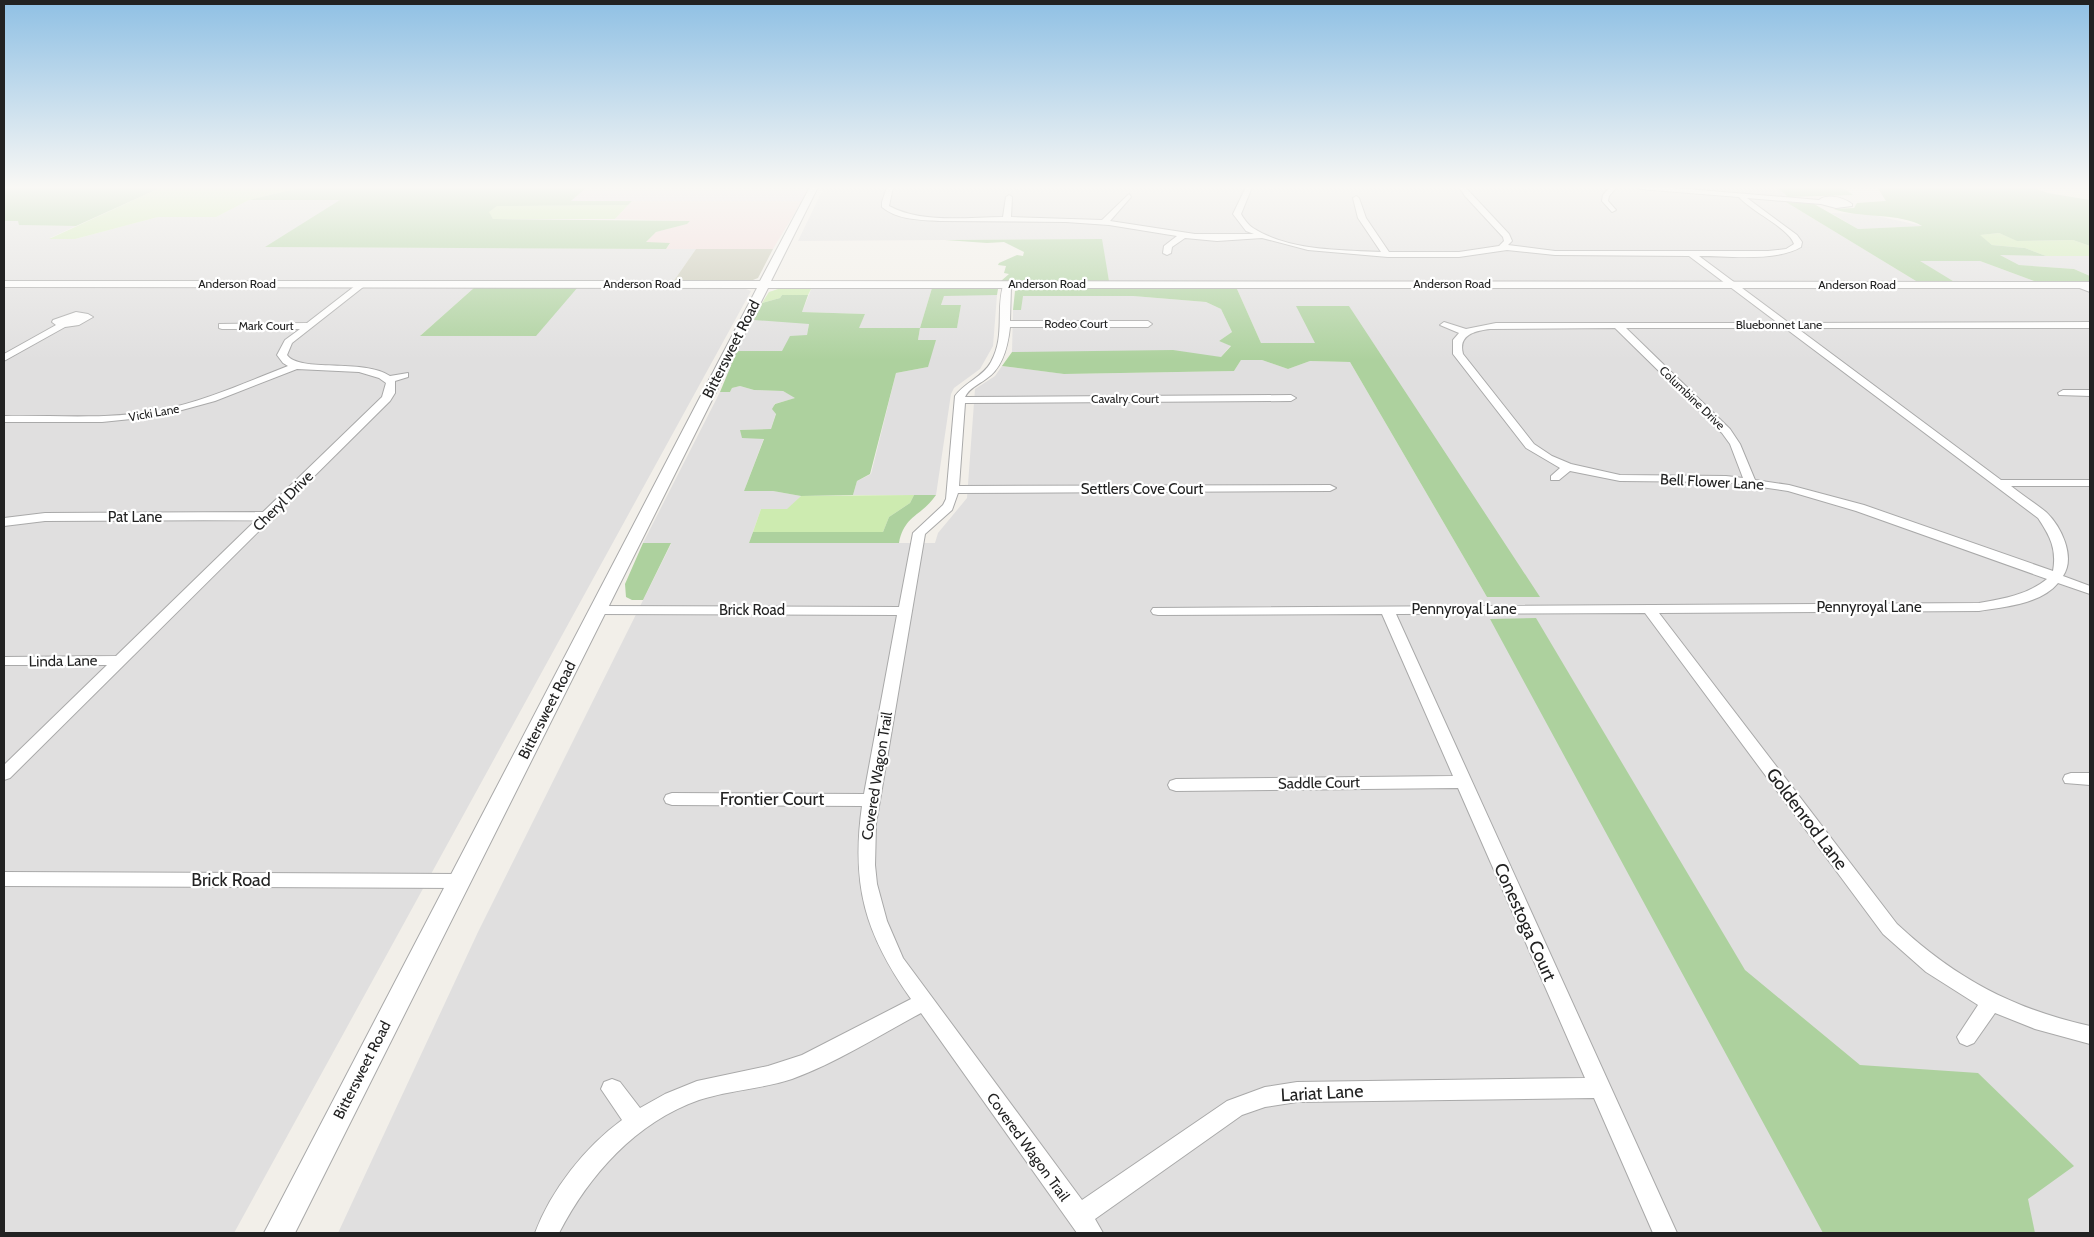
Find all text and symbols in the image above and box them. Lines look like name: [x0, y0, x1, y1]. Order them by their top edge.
street label: Anderson Road: [198, 276, 276, 291]
street label: Anderson Road: [603, 276, 681, 291]
street label: Anderson Road: [1008, 276, 1086, 291]
street label: Anderson Road: [1413, 276, 1491, 291]
street label: Anderson Road: [1818, 277, 1896, 292]
street label: Bittersweet Road: [698, 297, 764, 401]
street label: Rodeo Court: [1044, 316, 1108, 331]
street label: Bluebonnet Lane: [1736, 317, 1822, 332]
street label: Mark Court: [238, 318, 294, 333]
street label: Columbine Drive: [1657, 363, 1728, 433]
street label: Cavalry Court: [1091, 391, 1159, 406]
street label: Vicki Lane: [127, 401, 180, 424]
street label: Cheryl Drive: [249, 467, 317, 535]
street label: Bell Flower Lane: [1660, 470, 1765, 494]
street label: Settlers Cove Court: [1081, 480, 1203, 498]
street label: Pat Lane: [108, 508, 163, 526]
street label: Pennyroyal Lane: [1816, 598, 1922, 616]
street label: Pennyroyal Lane: [1411, 600, 1517, 618]
street label: Brick Road: [719, 601, 785, 619]
street label: Linda Lane: [28, 651, 98, 671]
street label: Bittersweet Road: [514, 658, 580, 762]
street label: Covered Wagon Trail: [858, 710, 896, 841]
street label: Goldenrod Lane: [1762, 764, 1852, 874]
street label: Saddle Court: [1278, 773, 1360, 793]
street label: Frontier Court: [720, 788, 824, 810]
street label: Conestoga Court: [1489, 860, 1561, 984]
street label: Brick Road: [191, 869, 271, 891]
street label: Bittersweet Road: [329, 1018, 395, 1122]
street label: Lariat Lane: [1280, 1080, 1364, 1106]
street label: Covered Wagon Trail: [983, 1089, 1074, 1205]

